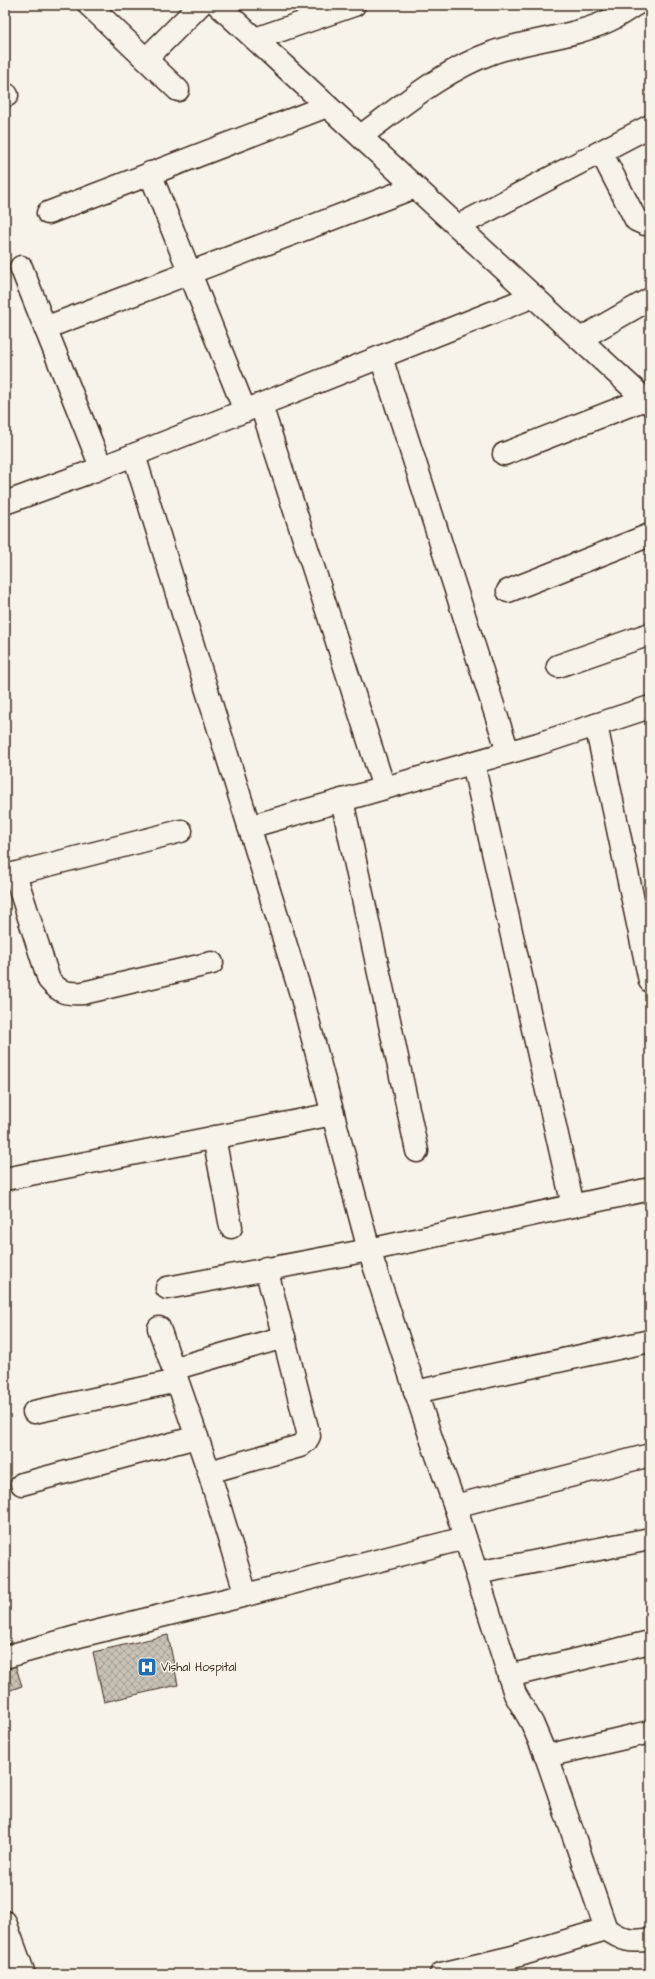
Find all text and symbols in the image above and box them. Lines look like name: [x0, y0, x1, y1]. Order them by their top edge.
hospital icon: Vishal Hospital: [136, 1656, 158, 1678]
place label: Vishal Hospital: [161, 1659, 237, 1676]

